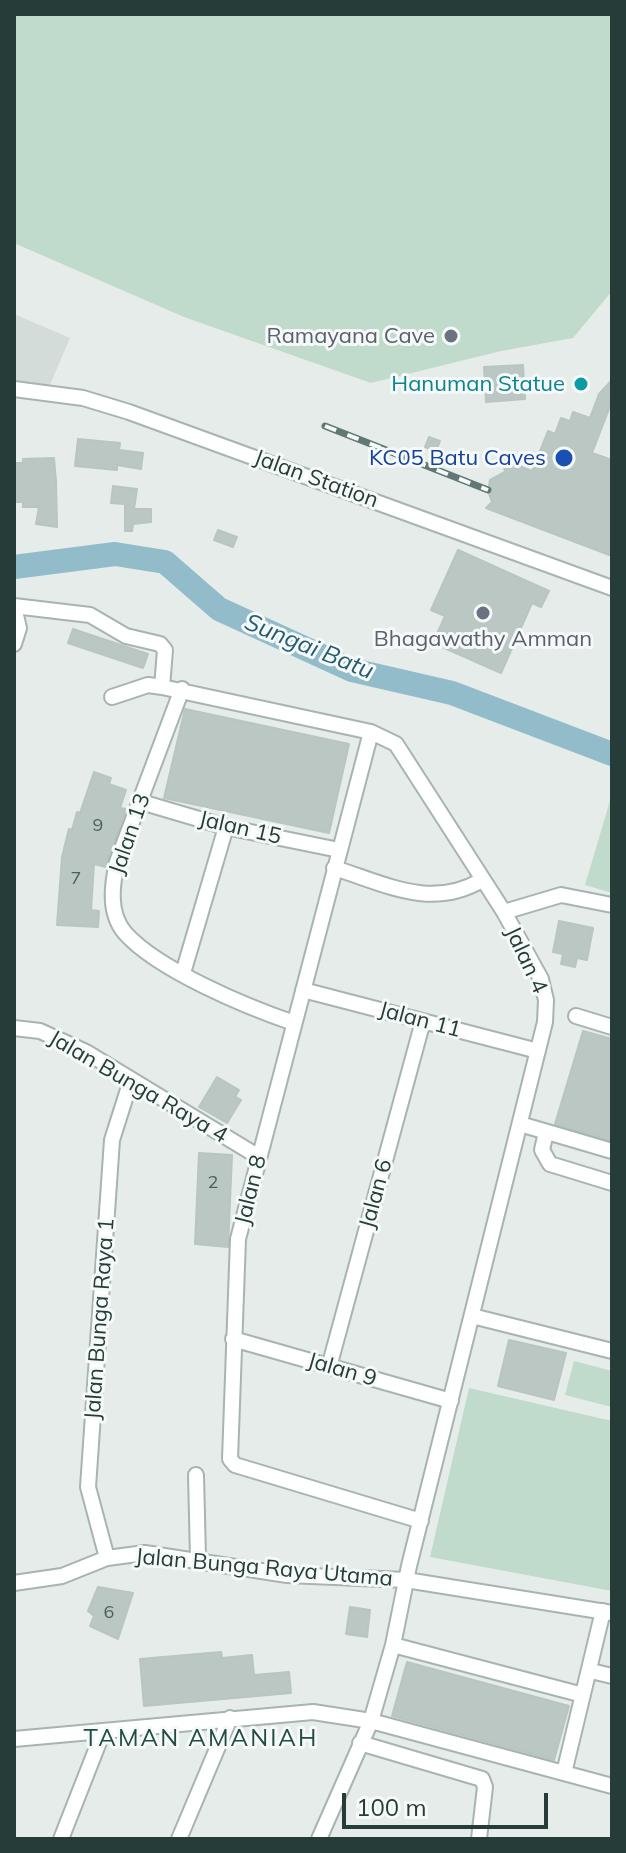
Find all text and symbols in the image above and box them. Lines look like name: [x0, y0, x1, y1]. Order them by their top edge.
place label: Ramayana Cave: [266, 323, 435, 349]
marker: Ramayana Cave: [442, 327, 460, 345]
place label: Hanuman Statue: [391, 371, 565, 397]
marker: Hanuman Statue: [572, 375, 590, 393]
street label: Jalan Station: [250, 444, 382, 514]
place label: KC05 Batu Caves: [369, 445, 546, 471]
marker: KC05 Batu Caves: [553, 447, 575, 469]
marker: Bhagawathy Amman: [474, 604, 492, 622]
water label: Sungai Batu: [240, 608, 378, 686]
place label: Bhagawathy Amman: [374, 626, 592, 652]
street label: Jalan 13: [104, 790, 156, 878]
street label: Jalan 15: [196, 806, 284, 850]
house number: 9: [93, 815, 103, 837]
house number: 7: [71, 868, 81, 890]
street label: Jalan 4: [499, 922, 553, 998]
street label: Jalan 11: [376, 996, 464, 1044]
street label: Jalan Bunga Raya 4: [44, 1025, 232, 1149]
street label: Jalan 8: [230, 1153, 272, 1227]
street label: Jalan 6: [354, 1156, 398, 1232]
house number: 2: [208, 1172, 218, 1194]
street label: Jalan Bunga Raya 1: [80, 1217, 120, 1421]
street label: Jalan 9: [304, 1348, 380, 1392]
street label: Jalan Bunga Raya Utama: [134, 1544, 394, 1592]
house number: 6: [104, 1602, 114, 1624]
district label: TAMAN AMANIAH: [84, 1725, 318, 1753]
scale bar: [346, 1777, 552, 1827]
text: 100 m: [356, 1792, 427, 1822]

